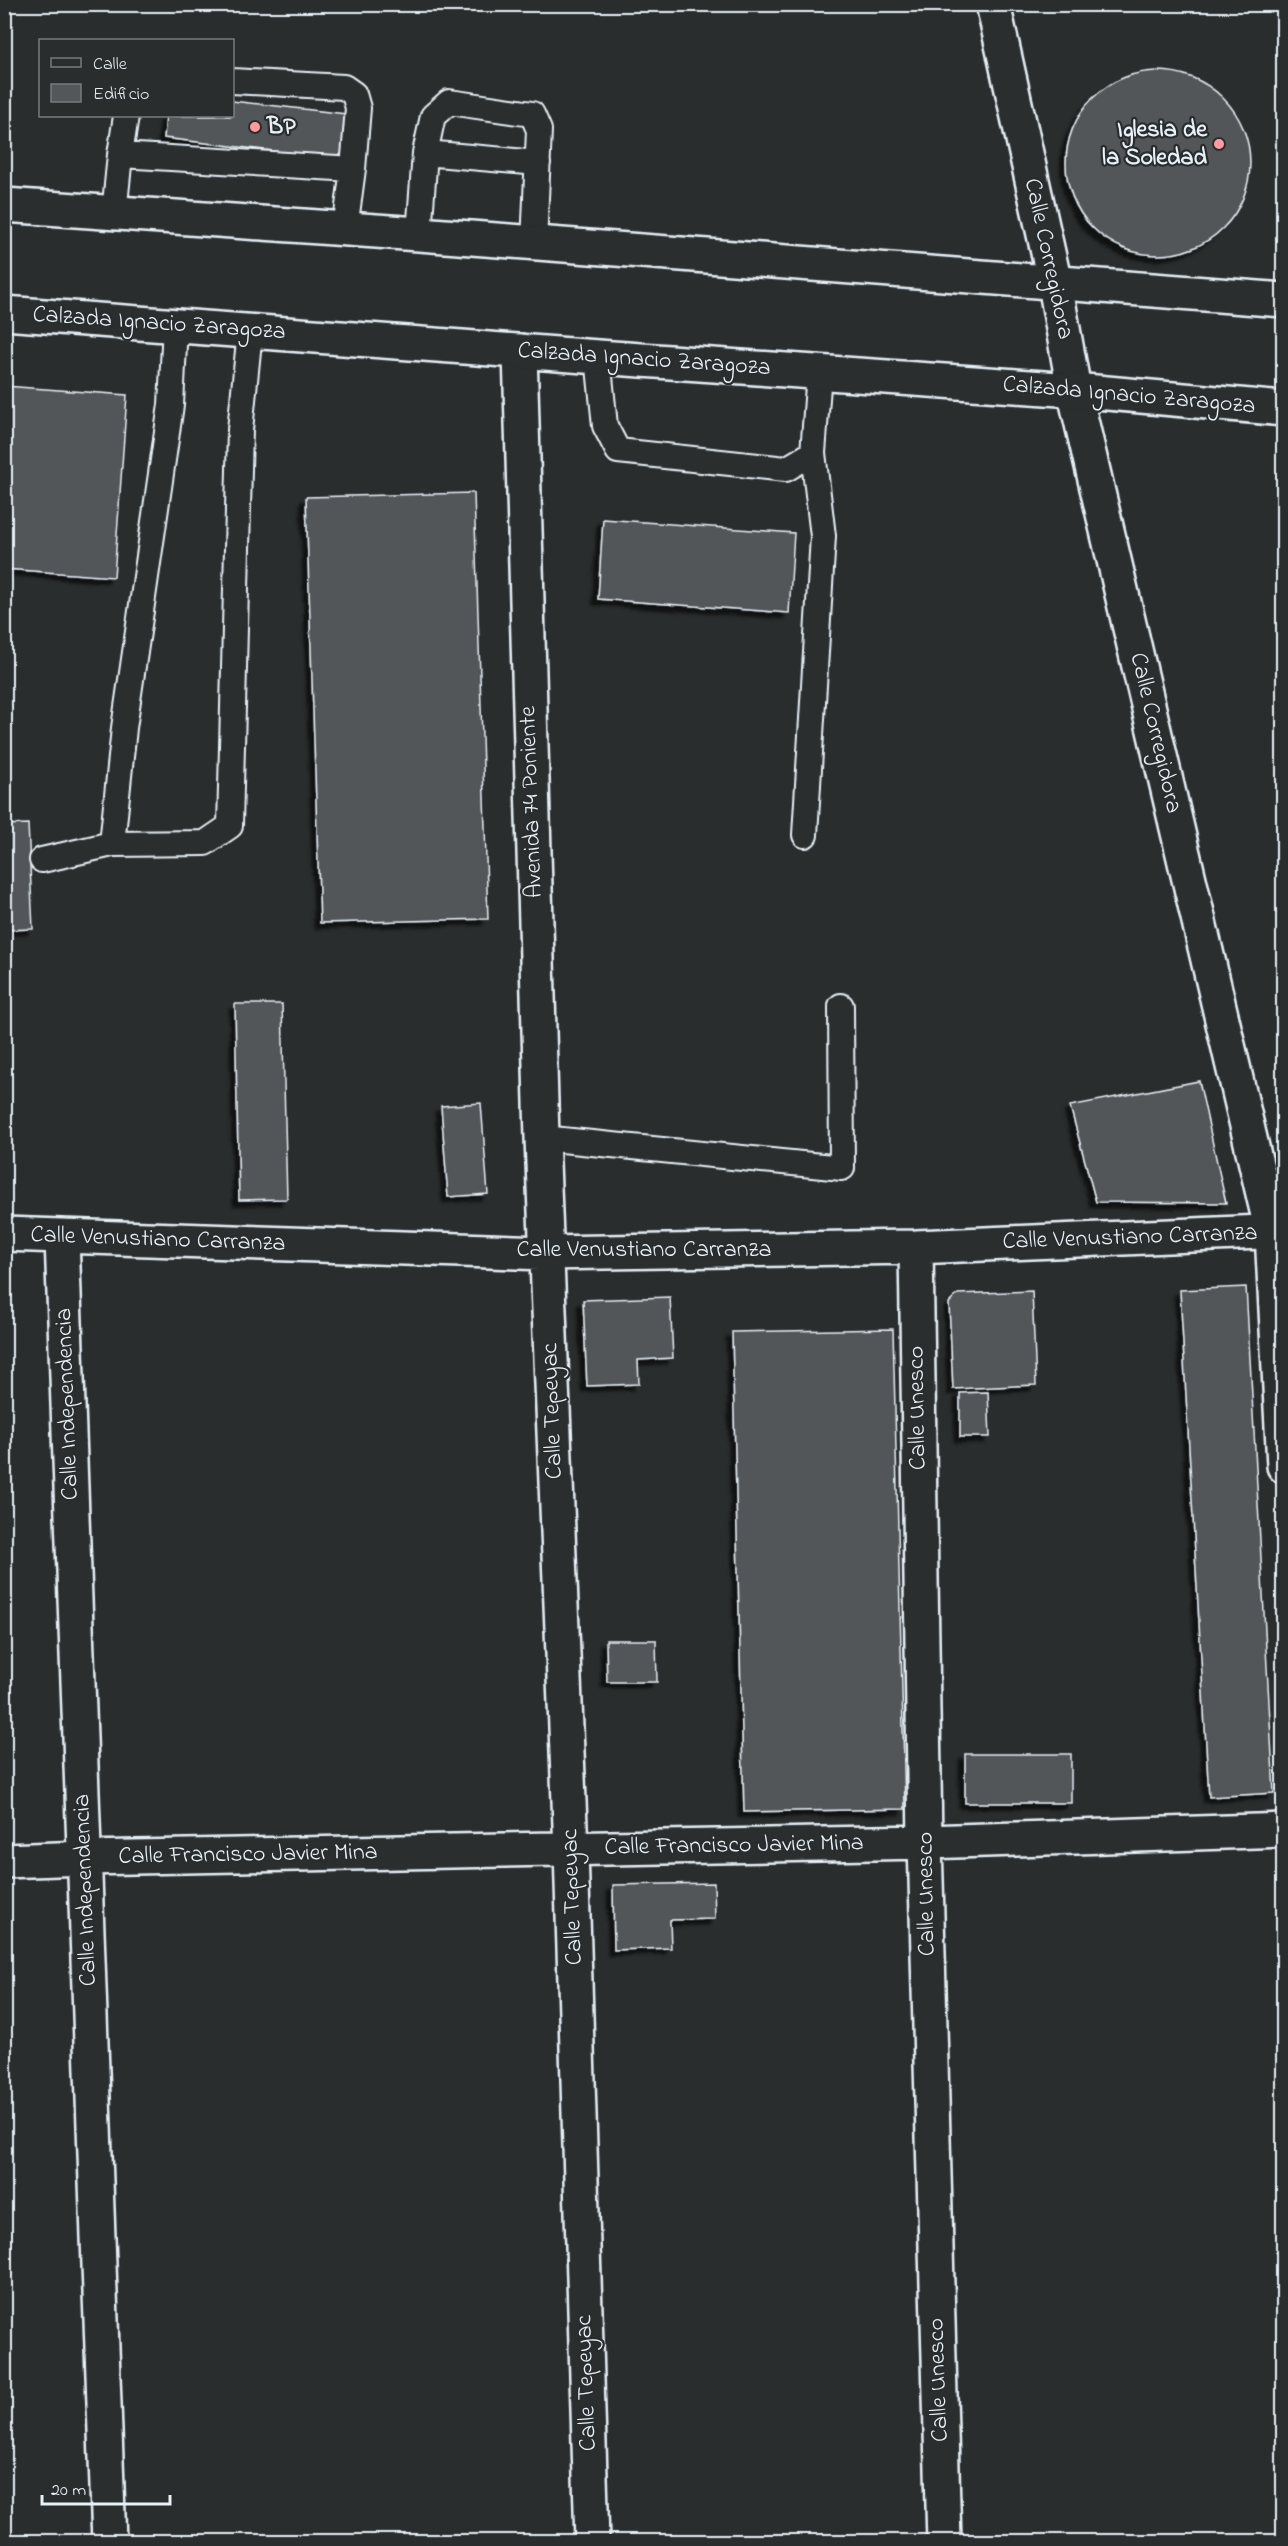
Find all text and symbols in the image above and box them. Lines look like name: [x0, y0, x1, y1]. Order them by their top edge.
legend: [39, 39, 234, 117]
text: Calle: [93, 52, 128, 78]
text: Edificio: [93, 82, 149, 108]
place label: BP: [266, 110, 296, 145]
place label: Iglesia de la Soledad: [1102, 113, 1208, 176]
marker: BP: [248, 120, 262, 134]
marker: Iglesia de la Soledad: [1212, 137, 1226, 151]
street label: Calle Corregidora: [1014, 175, 1082, 343]
street label: Calzada Ignacio Zaragoza: [31, 298, 287, 350]
street label: Calzada Ignacio Zaragoza: [516, 334, 772, 386]
street label: Calzada Ignacio Zaragoza: [1001, 368, 1257, 424]
street label: Calle Corregidora: [1120, 649, 1190, 817]
street label: Avenida 74 Poniente: [511, 705, 553, 899]
street label: Calle Venustiano Carranza: [1002, 1216, 1258, 1260]
street label: Calle Venustiano Carranza: [30, 1218, 286, 1262]
street label: Calle Venustiano Carranza: [516, 1233, 772, 1268]
street label: Calle Independencia: [47, 1307, 89, 1501]
street label: Calle Tepeyac: [533, 1342, 574, 1480]
street label: Calle Unesco: [899, 1346, 937, 1470]
street label: Calle Independencia: [65, 1793, 107, 1987]
street label: Calle Francisco Javier Mina: [604, 1826, 864, 1866]
street label: Calle Tepeyac: [553, 1828, 594, 1966]
street label: Calle Unesco: [908, 1832, 946, 1956]
street label: Calle Francisco Javier Mina: [118, 1835, 378, 1875]
street label: Calle Tepeyac: [567, 2314, 608, 2452]
street label: Calle Unesco: [919, 2317, 959, 2443]
scale bar: [42, 2468, 170, 2506]
text: 20 m: [51, 2478, 86, 2504]

